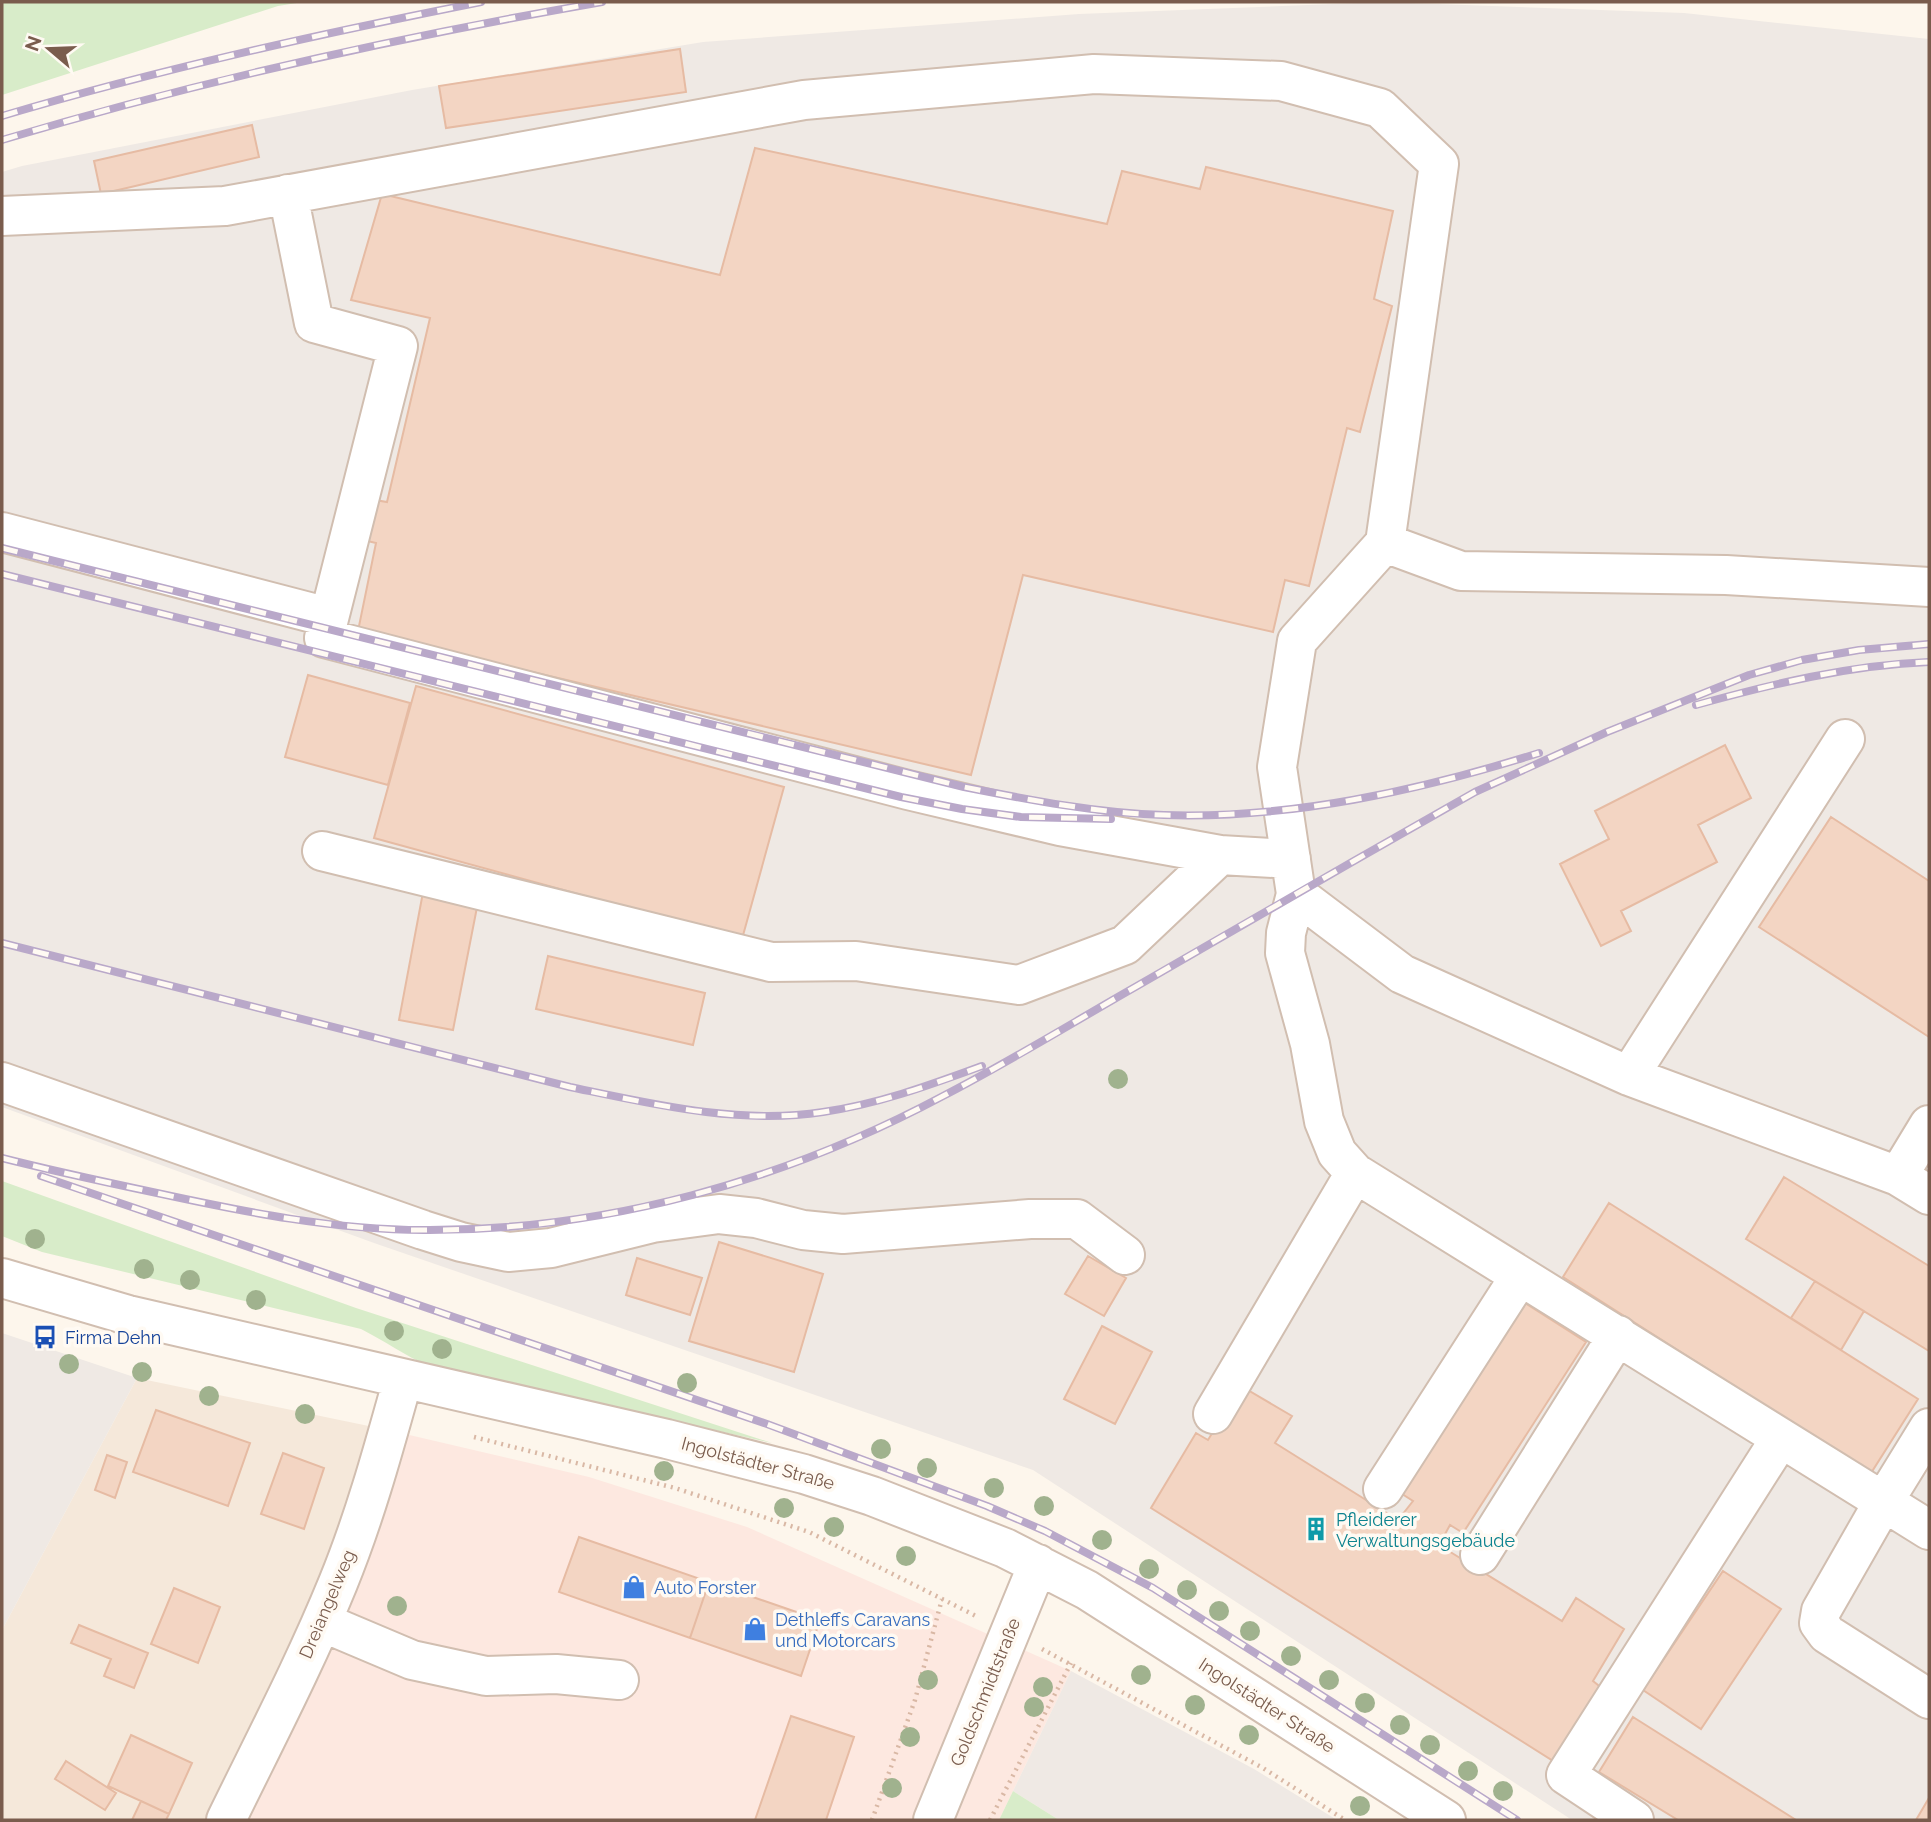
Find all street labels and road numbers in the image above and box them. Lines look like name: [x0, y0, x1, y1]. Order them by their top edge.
street label: Ingolstädter Straße: [679, 1432, 837, 1494]
street label: Dreiangelweg: [295, 1547, 359, 1661]
street label: Goldschmidtstraße: [946, 1615, 1024, 1769]
street label: Ingolstädter Straße: [1195, 1653, 1339, 1757]

